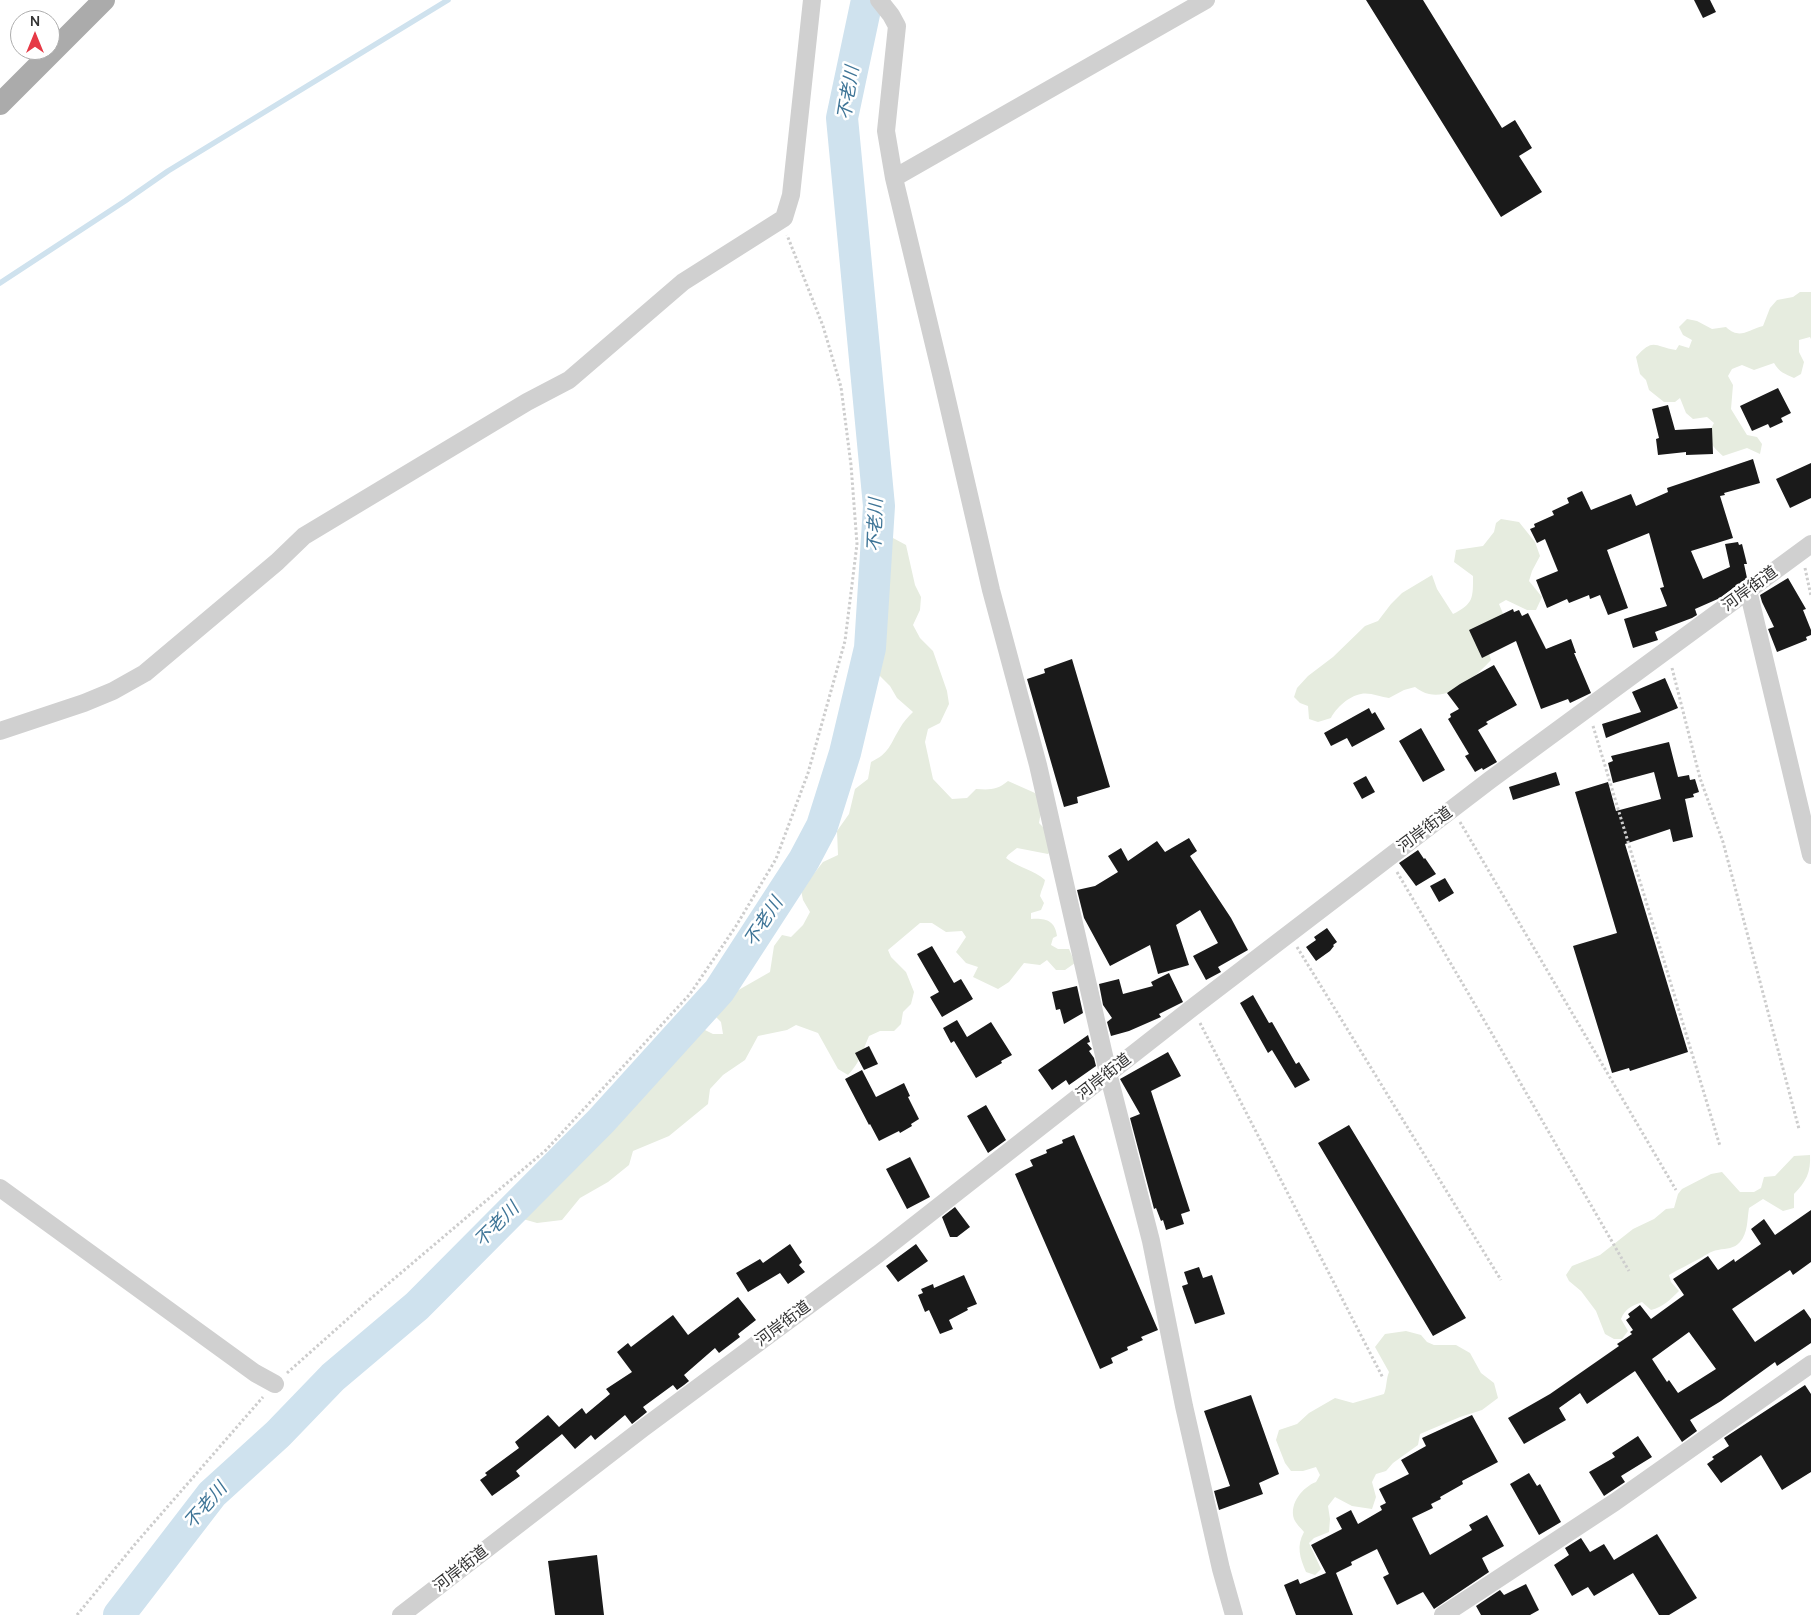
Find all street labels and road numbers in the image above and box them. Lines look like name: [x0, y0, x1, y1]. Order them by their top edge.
street label: 河岸街道: [1718, 562, 1782, 616]
street label: 河岸街道: [1394, 803, 1456, 857]
street label: 河岸街道: [1073, 1050, 1135, 1104]
street label: 河岸街道: [752, 1297, 814, 1351]
street label: 河岸街道: [430, 1542, 492, 1596]

